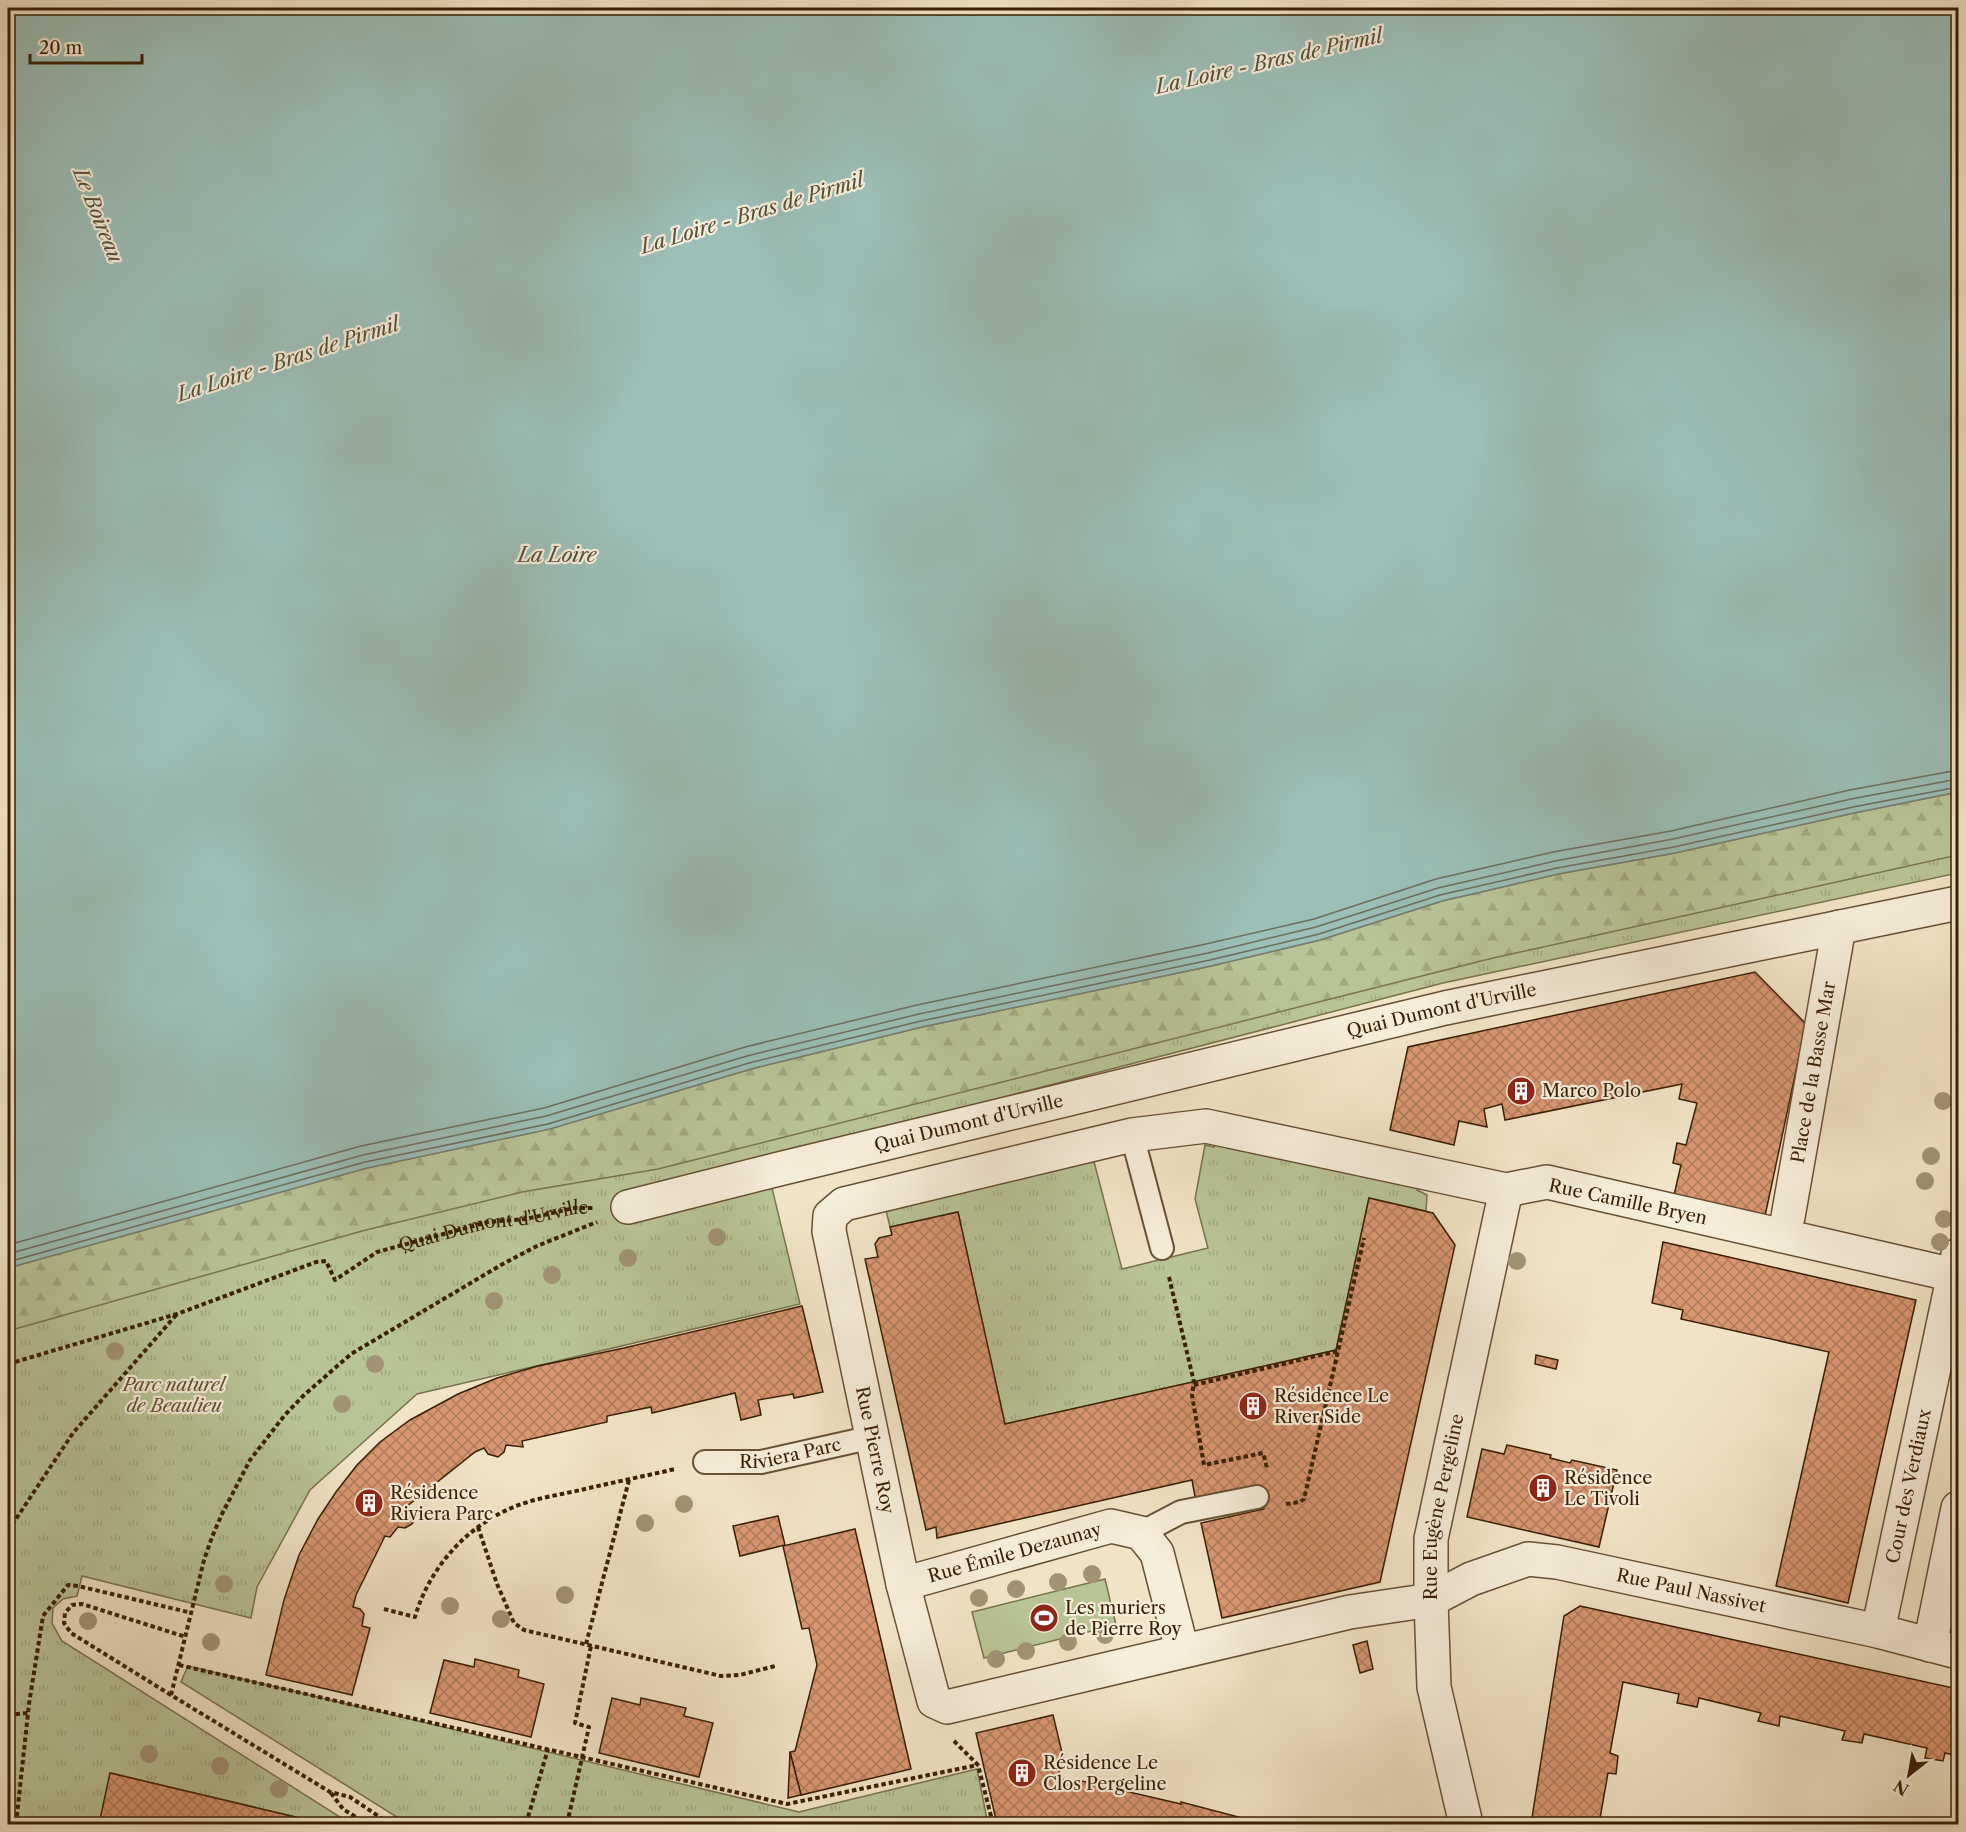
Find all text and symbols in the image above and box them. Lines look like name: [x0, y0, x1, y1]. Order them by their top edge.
water label: La Loire - Bras de Pirmil: [1151, 23, 1387, 99]
scale bar: [30, 27, 142, 65]
text: 20 m: [39, 37, 83, 59]
water label: Le Boireau: [68, 163, 128, 266]
water label: La Loire - Bras de Pirmil: [635, 167, 869, 259]
water label: La Loire - Bras de Pirmil: [172, 311, 405, 407]
water label: La Loire: [516, 543, 598, 567]
street label: Quai Dumont d'Urville: [1344, 979, 1538, 1042]
street label: Place de la Basse Mar: [1787, 979, 1840, 1165]
building icon: Marco Polo: [1505, 1075, 1537, 1107]
place label: Marco Polo: [1542, 1080, 1641, 1102]
street label: Quai Dumont d'Urville: [872, 1090, 1066, 1157]
street label: Rue Camille Bryen: [1547, 1174, 1709, 1230]
street label: Quai Dumont d'Urville: [396, 1197, 588, 1257]
park label: Parc naturel de Beaulieu: [121, 1374, 227, 1417]
street label: Rue Pierre Roy: [851, 1384, 899, 1517]
place label: Résidence Le River Side: [1274, 1385, 1389, 1428]
building icon: Résidence Le River Side: [1237, 1390, 1269, 1422]
street label: Cour des Verdiaux: [1882, 1406, 1936, 1566]
street label: Rue Eugène Pergeline: [1420, 1412, 1469, 1600]
street label: Riviera Parc: [739, 1433, 843, 1474]
place label: Résidence Le Tivoli: [1564, 1467, 1652, 1510]
building icon: Résidence Le Tivoli: [1527, 1472, 1559, 1504]
place label: Résidence Riviera Parc: [390, 1482, 493, 1525]
building icon: Résidence Riviera Parc: [353, 1487, 385, 1519]
street label: Rue Émile Dezaunay: [926, 1518, 1105, 1587]
street label: Rue Paul Nassivet: [1614, 1564, 1768, 1618]
place label: Les muriers de Pierre Roy: [1065, 1597, 1183, 1640]
sports icon: Les muriers de Pierre Roy: [1028, 1602, 1060, 1634]
north arrow: [1879, 1745, 1939, 1805]
place label: Résidence Le Clos Pergeline: [1043, 1752, 1167, 1795]
building icon: Résidence Le Clos Pergeline: [1006, 1757, 1038, 1789]
text: N: [1890, 1776, 1912, 1800]

